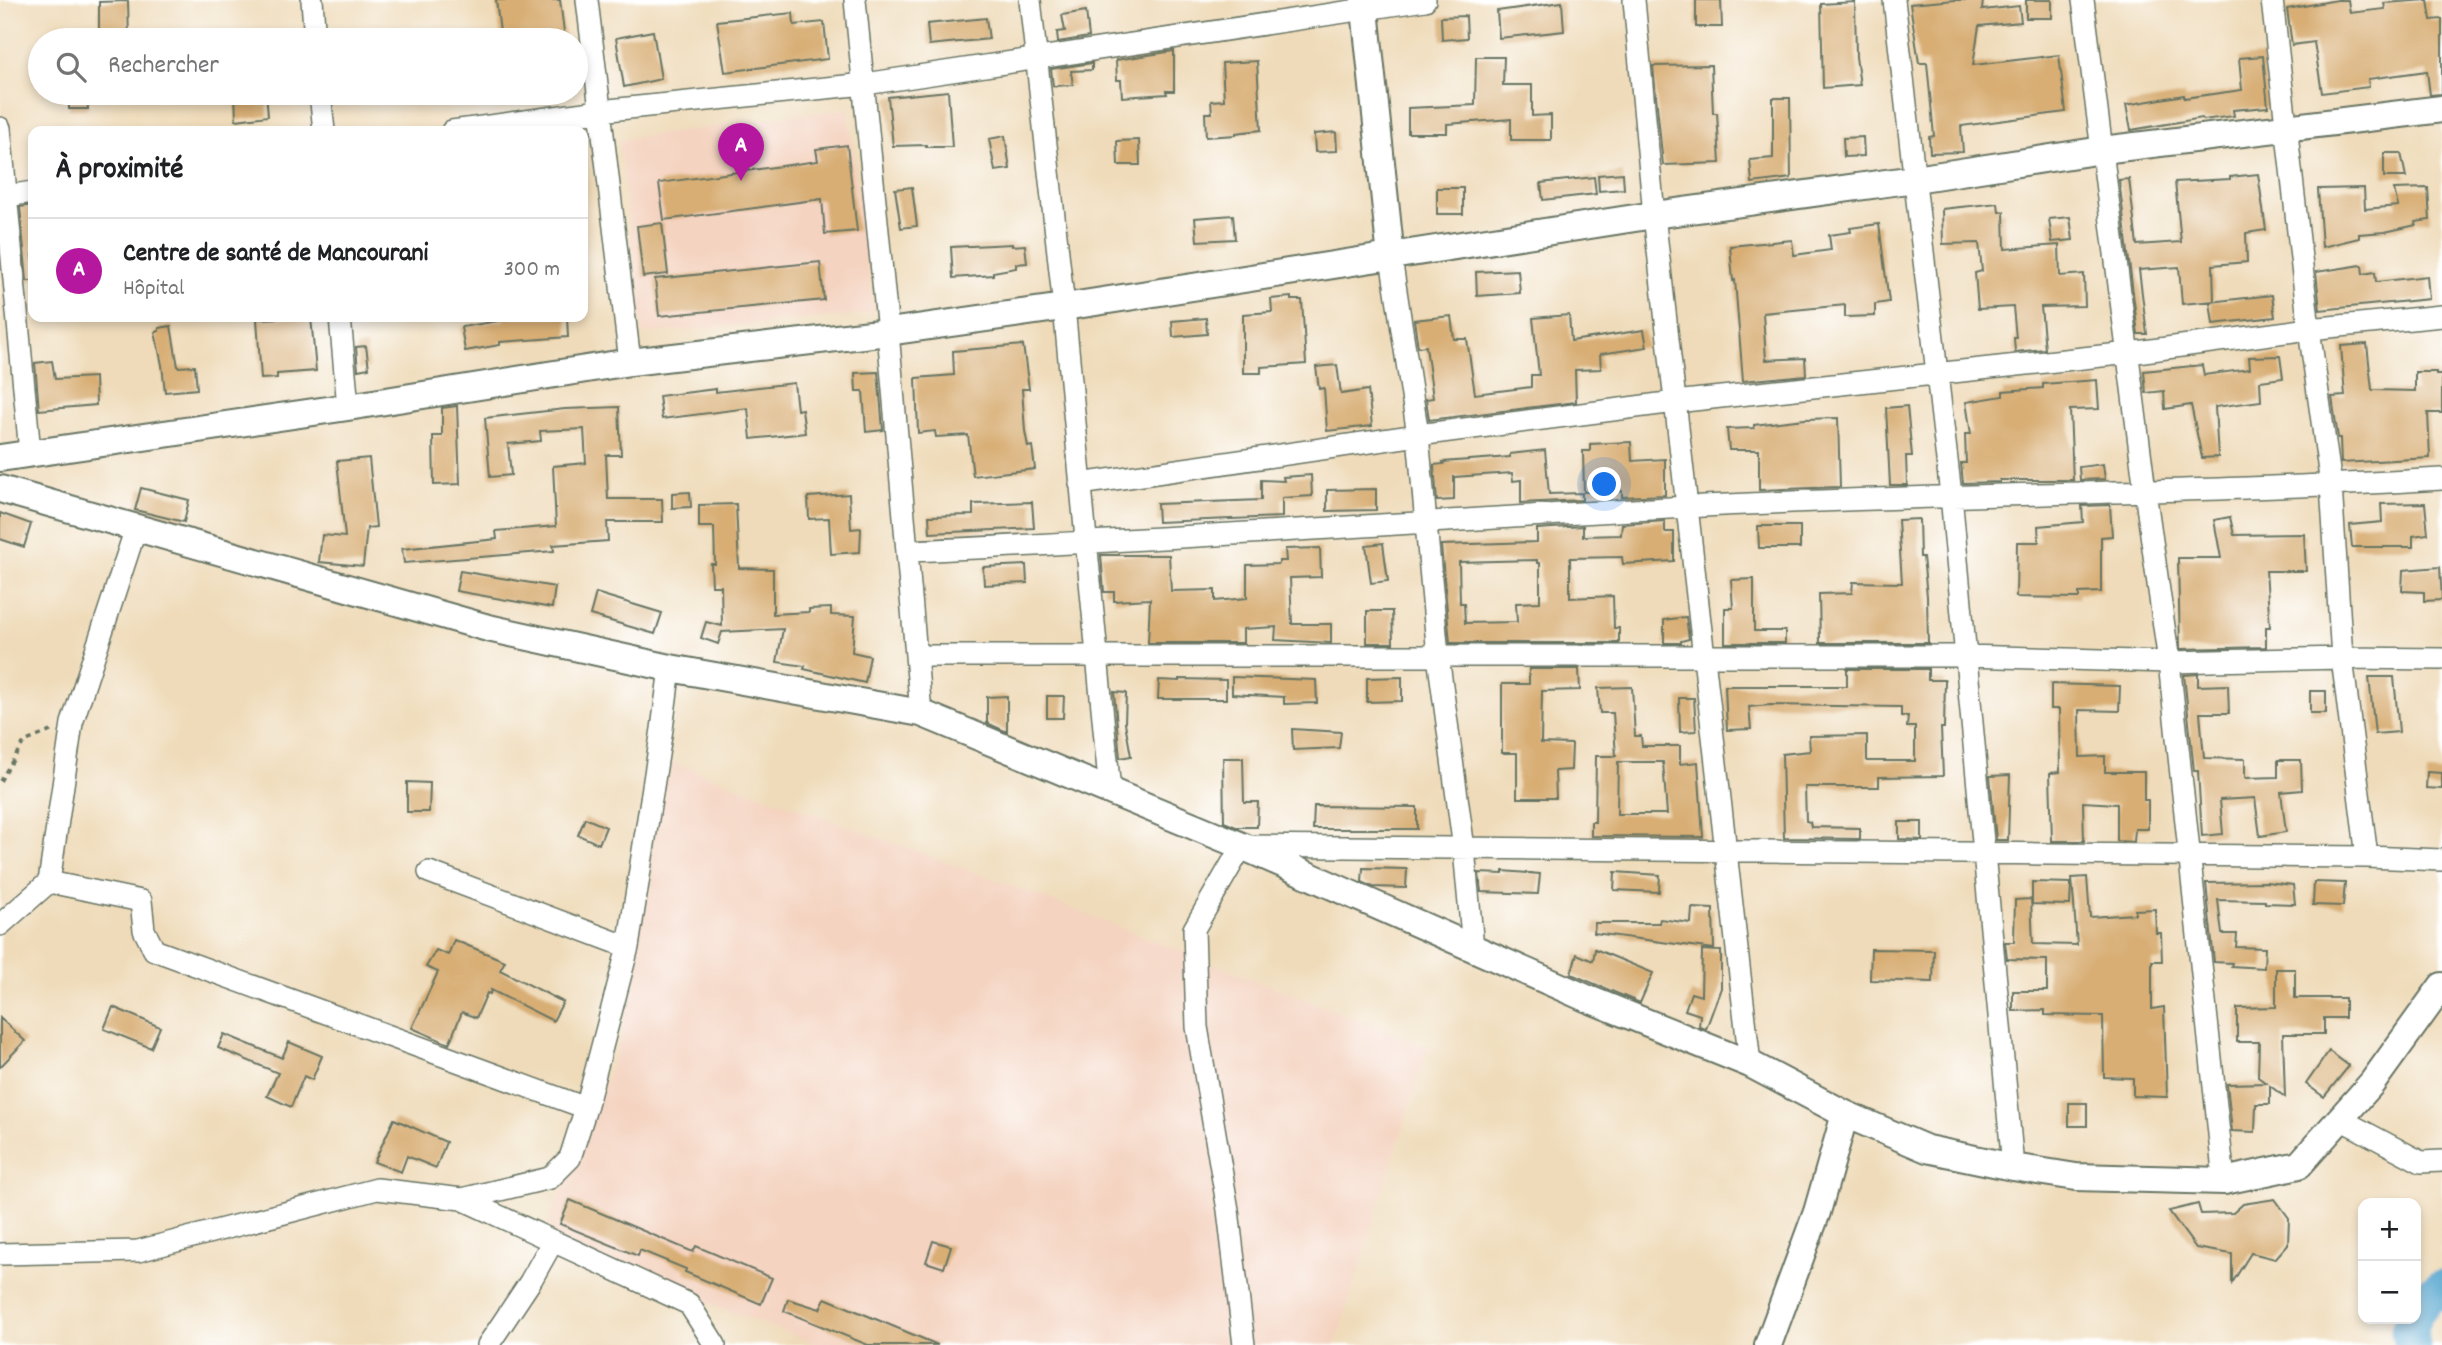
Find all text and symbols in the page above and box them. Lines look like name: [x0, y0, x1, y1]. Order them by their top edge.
search box: [28, 28, 588, 105]
icon: search: [52, 48, 90, 86]
text: Rechercher: [108, 48, 219, 85]
pin: A: [718, 123, 764, 181]
text: À proximité: [56, 150, 183, 193]
text: Centre de santé de Mancourani: [123, 236, 428, 273]
text: A: [73, 254, 85, 287]
text: 300 m: [504, 254, 560, 287]
text: Hôpital: [123, 273, 185, 306]
your location: [1587, 467, 1621, 501]
map controls: [2358, 1198, 2421, 1324]
button: +: [2358, 1198, 2421, 1261]
button: −: [2358, 1261, 2421, 1324]

